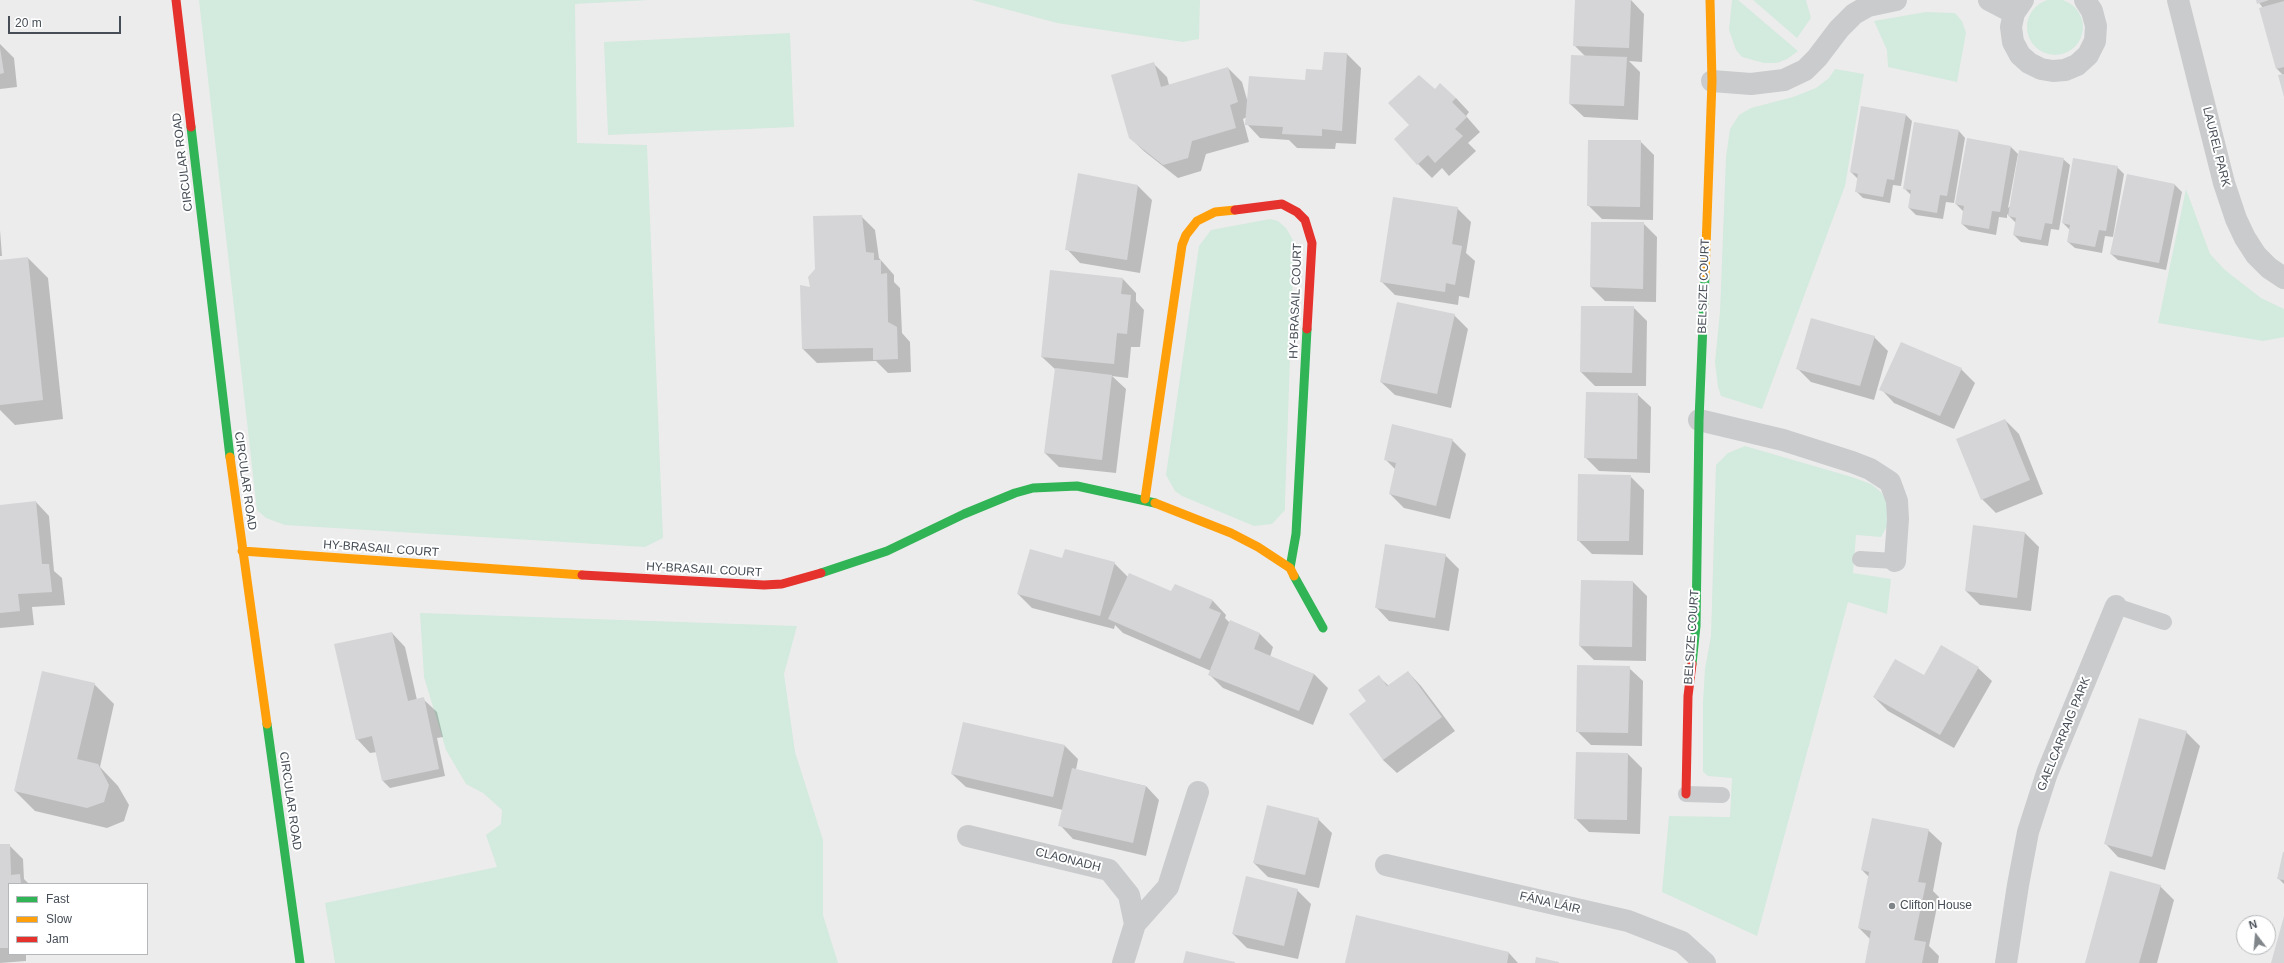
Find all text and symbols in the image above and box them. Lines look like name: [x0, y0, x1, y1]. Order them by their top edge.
scale bar: [10, 8, 123, 34]
text: 20 m: [15, 16, 42, 30]
street label: LAUREL PARK: [2199, 106, 2233, 188]
street label: CIRCULAR ROAD: [170, 112, 196, 212]
street label: BELSIZE COURT: [1695, 238, 1713, 334]
street label: HY-BRASAIL COURT: [1287, 243, 1305, 359]
street label: CIRCULAR ROAD: [231, 431, 259, 531]
street label: HY-BRASAIL COURT: [323, 538, 439, 560]
street label: HY-BRASAIL COURT: [646, 560, 762, 580]
street label: BELSIZE COURT: [1681, 589, 1703, 685]
street label: GAELCARRAIG PARK: [2035, 675, 2093, 793]
street label: CIRCULAR ROAD: [276, 751, 304, 851]
street label: CLAONADH: [1034, 845, 1102, 875]
legend: [8, 883, 148, 955]
street label: FÁNA LÁIR: [1518, 889, 1582, 917]
text: Fast: [46, 892, 69, 906]
place label: Clifton House: [1900, 899, 1972, 913]
marker: Clifton House: [1887, 901, 1897, 911]
text: Slow: [46, 912, 72, 926]
north arrow: [2236, 915, 2276, 955]
text: N: [2247, 918, 2258, 931]
text: Jam: [46, 932, 69, 946]

